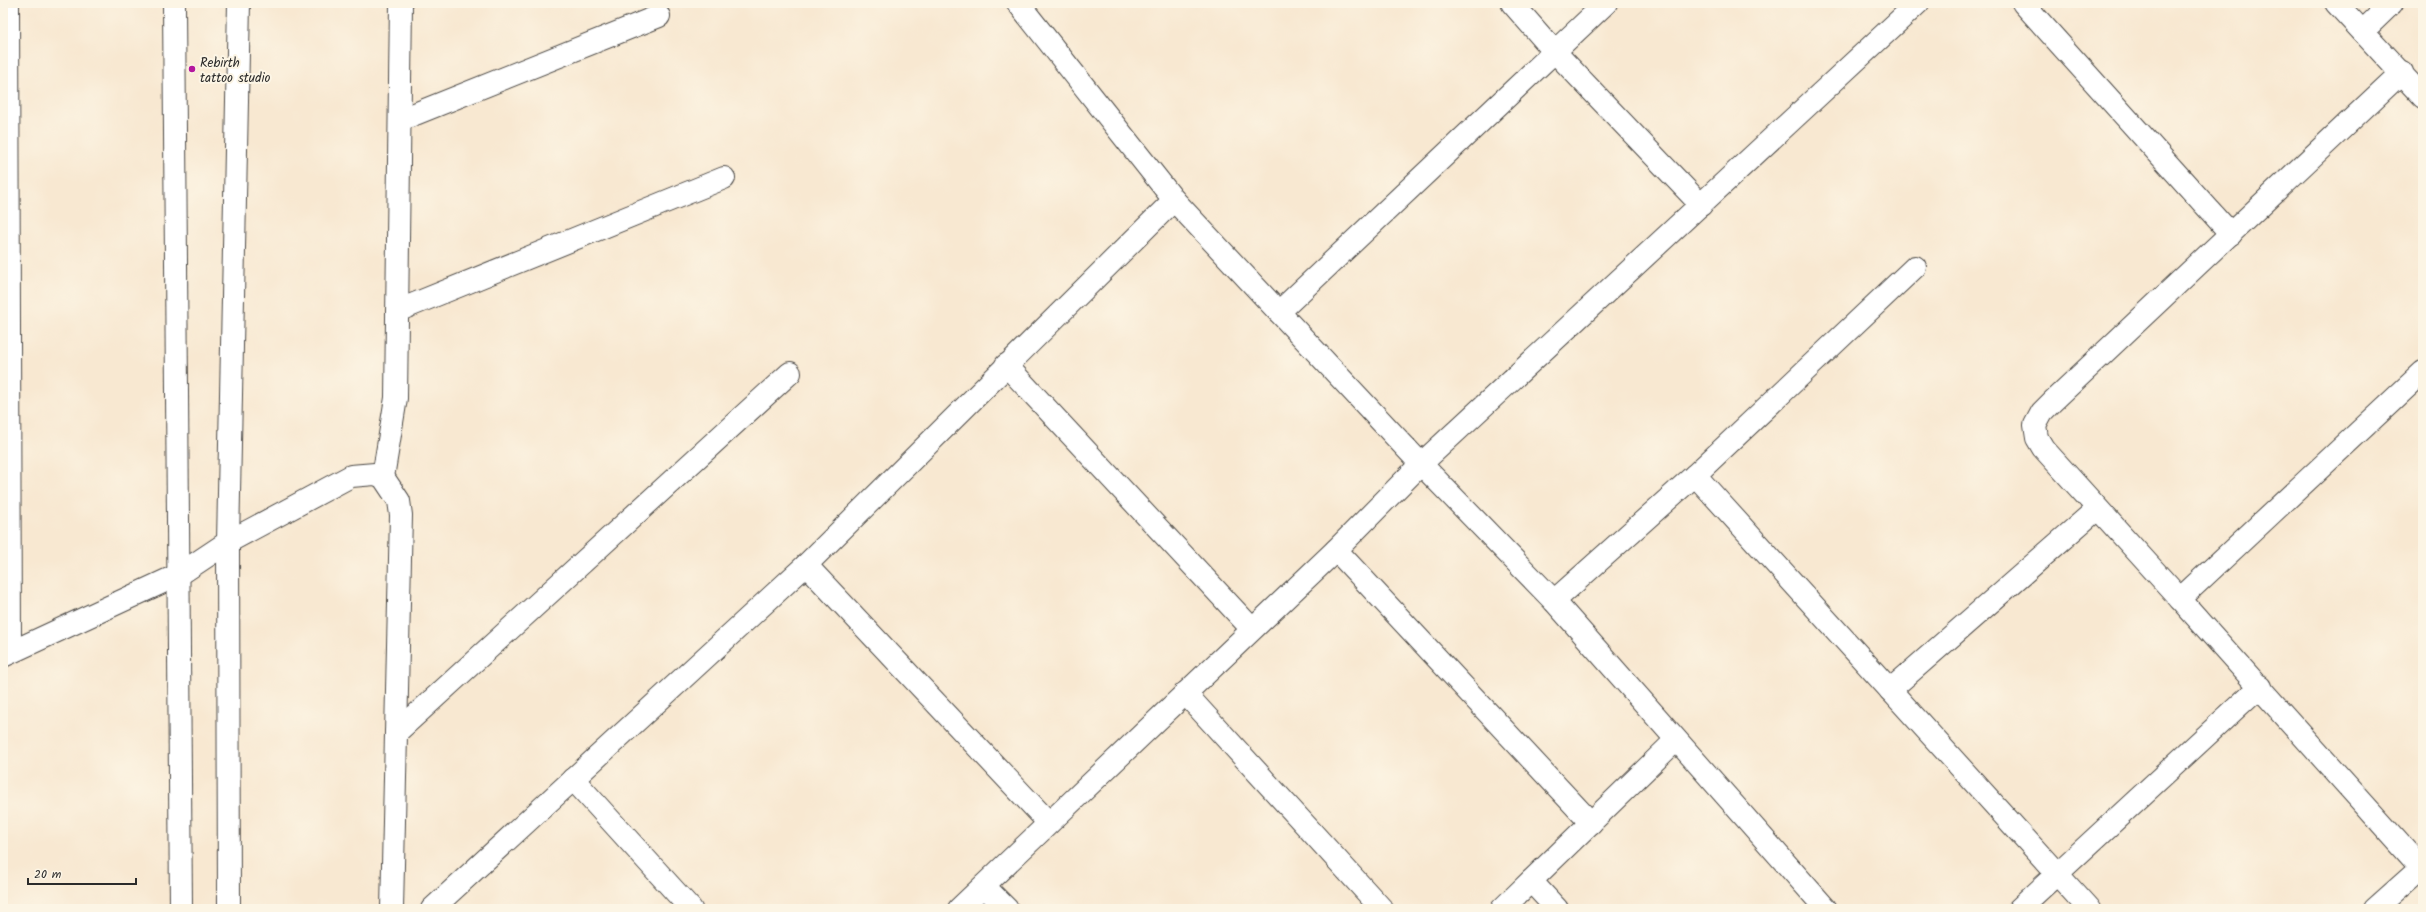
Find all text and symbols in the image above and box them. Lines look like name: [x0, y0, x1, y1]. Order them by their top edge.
place label: Rebirth tattoo studio: [200, 53, 271, 89]
marker: Rebirth tattoo studio: [187, 64, 197, 74]
scale bar: [28, 860, 136, 886]
text: 20 m: [34, 865, 62, 884]

